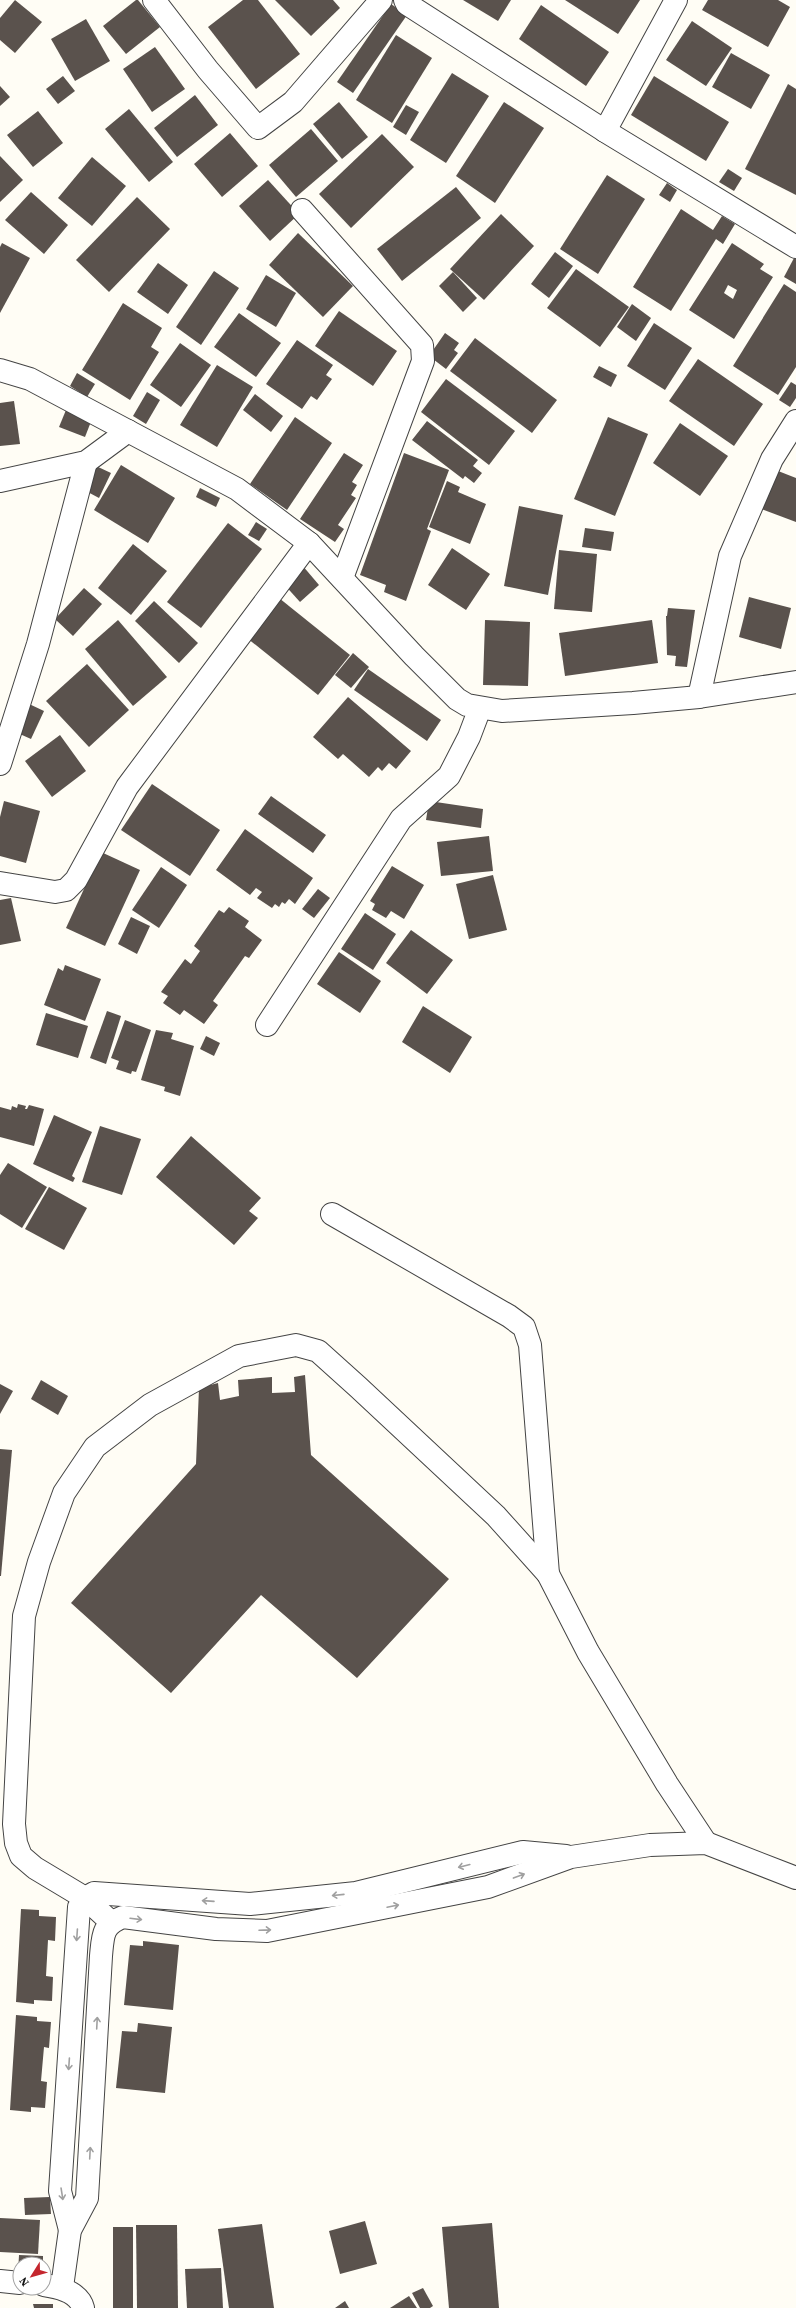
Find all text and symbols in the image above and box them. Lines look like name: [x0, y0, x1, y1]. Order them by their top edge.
one-way arrow: [458, 1863, 471, 1871]
one-way arrow: [512, 1871, 524, 1879]
one-way arrow: [332, 1891, 345, 1899]
one-way arrow: [202, 1897, 215, 1904]
one-way arrow: [386, 1902, 399, 1910]
one-way arrow: [129, 1915, 142, 1922]
one-way arrow: [258, 1926, 271, 1934]
one-way arrow: [74, 1928, 81, 1941]
one-way arrow: [94, 2017, 101, 2030]
one-way arrow: [65, 2057, 72, 2070]
one-way arrow: [86, 2147, 94, 2160]
one-way arrow: [58, 2187, 66, 2200]
north arrow: [12, 2256, 52, 2296]
text: N: [16, 2274, 33, 2289]

